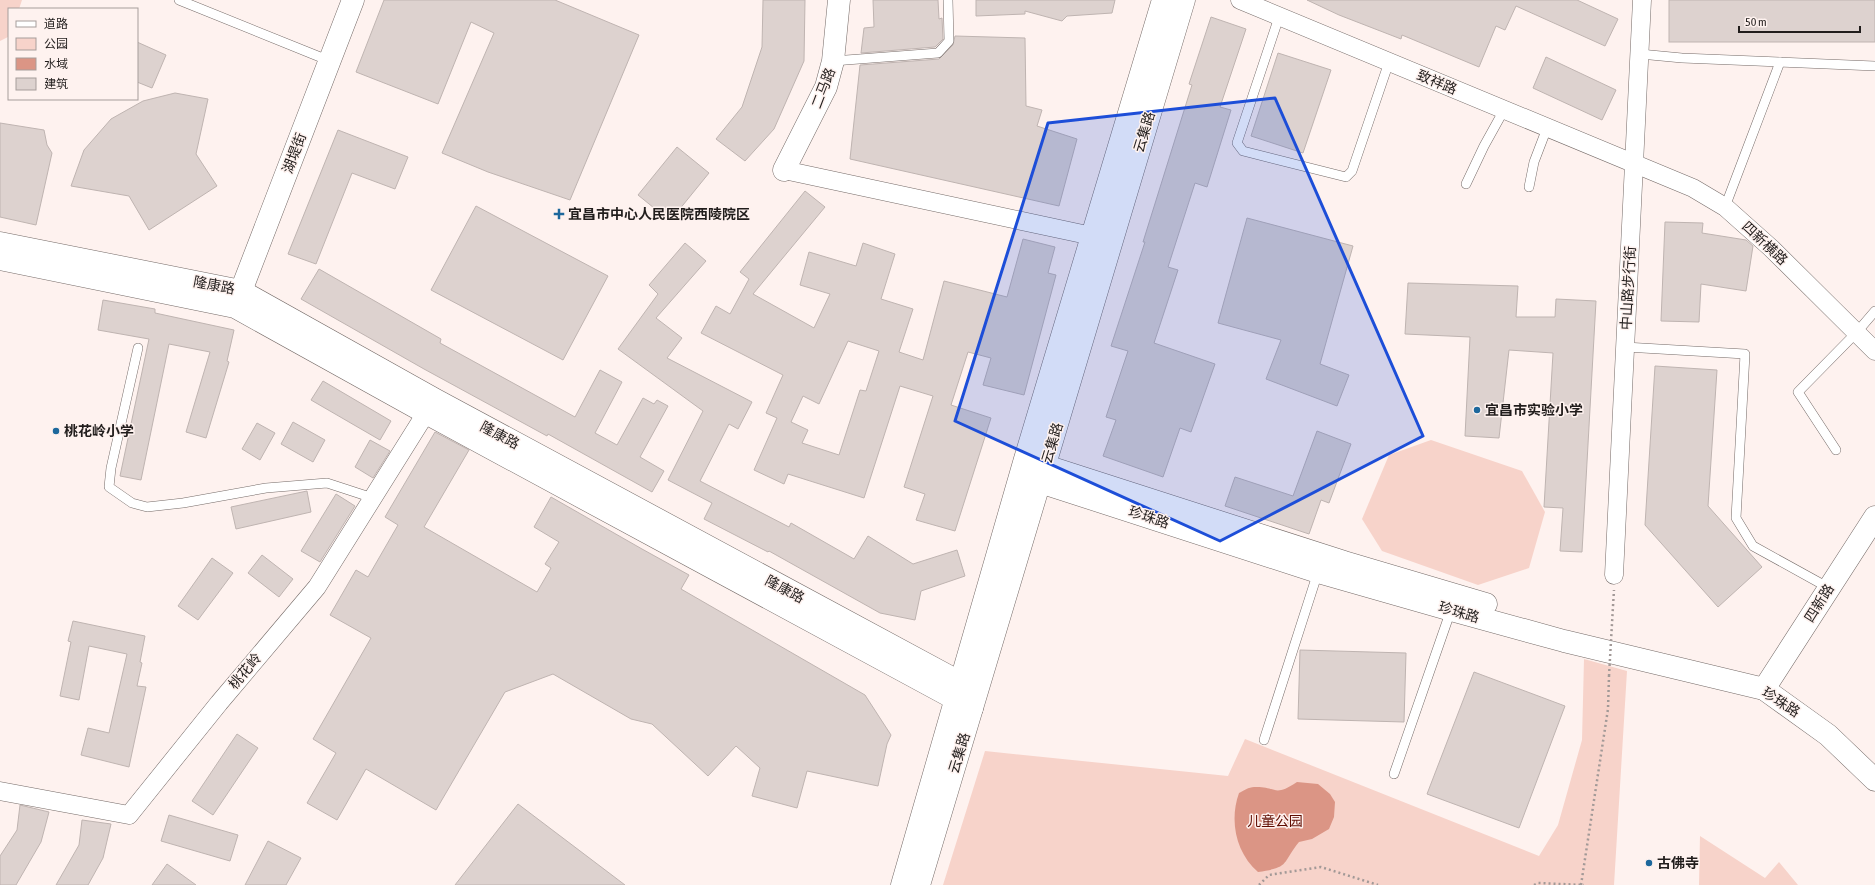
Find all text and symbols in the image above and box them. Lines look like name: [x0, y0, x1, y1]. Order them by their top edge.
legend: [8, 8, 138, 100]
scale bar: [1739, 8, 1860, 34]
text: 50 m: [1745, 15, 1767, 29]
text: 道路: [44, 17, 68, 31]
text: 公园: [44, 37, 68, 51]
text: 水域: [44, 57, 68, 71]
street label: 二马路: [808, 66, 838, 110]
street label: 致祥路: [1415, 67, 1459, 97]
text: 建筑: [44, 77, 68, 91]
street label: 云集路: [1130, 110, 1158, 154]
street label: 湖堤街: [279, 131, 309, 175]
place label: 宜昌市中心人民医院西陵院区: [568, 206, 750, 222]
marker: 宜昌市中心人民医院西陵院区: [553, 208, 565, 220]
street label: 四新横路: [1739, 218, 1791, 268]
street label: 中山路步行街: [1618, 246, 1638, 330]
street label: 隆康路: [192, 273, 236, 297]
place label: 宜昌市实验小学: [1485, 402, 1583, 418]
marker: 宜昌市实验小学: [1472, 405, 1482, 415]
street label: 隆康路: [478, 418, 522, 452]
street label: 云集路: [1038, 421, 1066, 465]
place label: 桃花岭小学: [64, 423, 134, 439]
marker: 桃花岭小学: [51, 426, 61, 436]
street label: 珍珠路: [1127, 503, 1171, 531]
street label: 隆康路: [763, 572, 807, 606]
street label: 四新路: [1801, 581, 1837, 625]
street label: 珍珠路: [1437, 599, 1481, 625]
street label: 桃花岭: [225, 650, 265, 692]
street label: 珍珠路: [1759, 684, 1803, 720]
street label: 云集路: [945, 731, 973, 775]
park label: 儿童公园: [1247, 813, 1303, 829]
place label: 古佛寺: [1657, 855, 1699, 871]
marker: 古佛寺: [1644, 858, 1654, 868]

